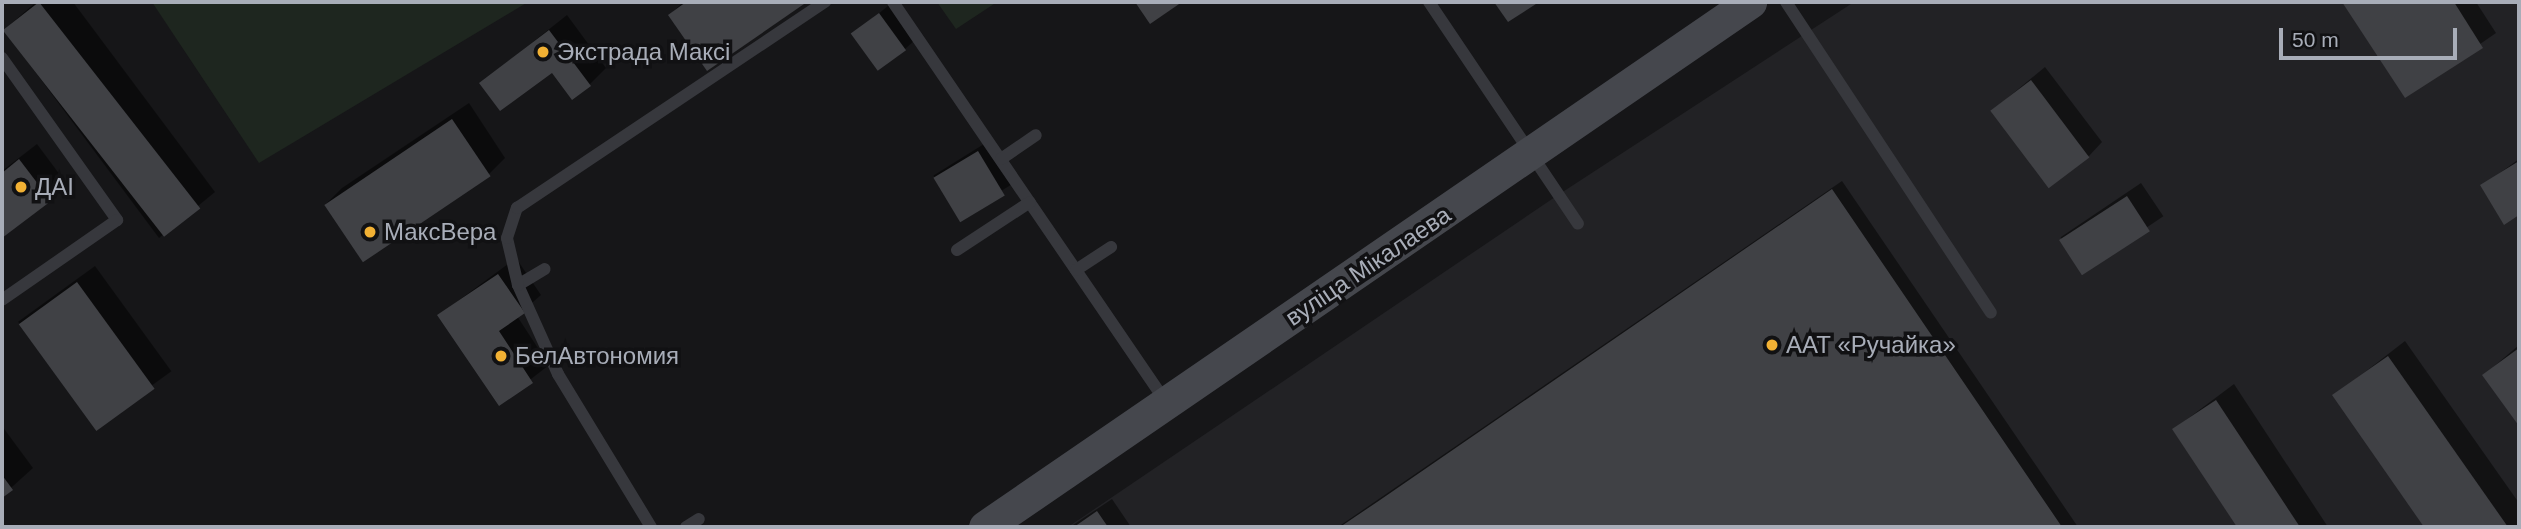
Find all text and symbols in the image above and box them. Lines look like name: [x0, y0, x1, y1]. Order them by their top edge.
scale bar: [2283, 14, 2462, 58]
text: 50 m: [2292, 28, 2339, 51]
place label: Экстрада Максі: [557, 38, 730, 66]
marker: Экстрада Максі: [535, 44, 551, 60]
place label: ДАІ: [35, 173, 74, 201]
marker: ДАІ: [13, 179, 29, 195]
street label: вуліца Мікалаева: [1280, 200, 1456, 332]
place label: МаксBepa: [384, 218, 496, 246]
marker: МаксBepa: [362, 224, 378, 240]
place label: ААТ «Ручайка»: [1786, 331, 1956, 359]
marker: ААТ «Ручайка»: [1764, 337, 1780, 353]
place label: БелАвтономия: [515, 342, 679, 370]
marker: БелАвтономия: [493, 348, 509, 364]

